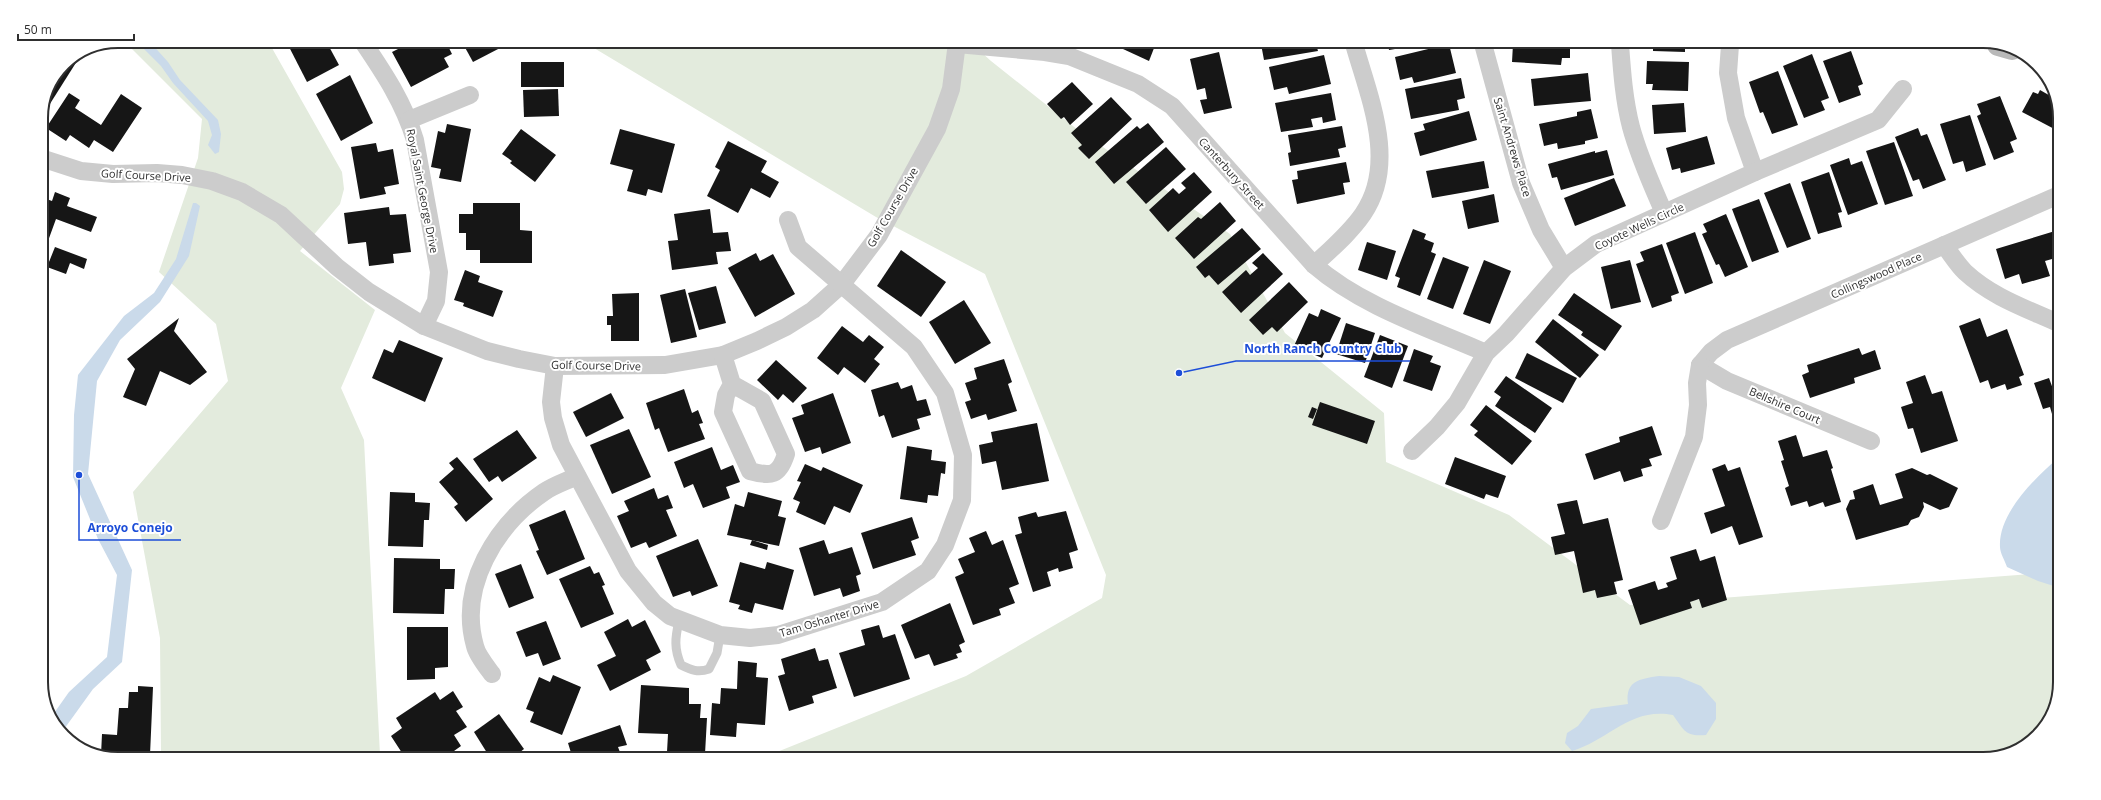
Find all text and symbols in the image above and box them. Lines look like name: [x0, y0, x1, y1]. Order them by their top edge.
scale bar: [18, 16, 134, 42]
text: 50 m: [24, 21, 52, 38]
street label: Saint Andrews Place: [1491, 95, 1535, 199]
street label: Royal Saint George Drive: [404, 128, 442, 254]
street label: Canterbury Street: [1196, 134, 1268, 212]
street label: Golf Course Drive: [863, 164, 921, 250]
street label: Golf Course Drive: [101, 165, 191, 185]
street label: Coyote Wells Circle: [1592, 199, 1686, 253]
street label: Collingswood Place: [1828, 248, 1924, 302]
callout: North Ranch Country Club: [1236, 337, 1410, 361]
text: North Ranch Country Club: [1244, 340, 1402, 357]
street label: Golf Course Drive: [551, 357, 641, 373]
street label: Bellshire Court: [1747, 383, 1823, 427]
callout: Arroyo Conejo: [79, 516, 181, 540]
text: Arroyo Conejo: [87, 519, 173, 536]
street label: Tam Oshanter Drive: [778, 596, 880, 640]

